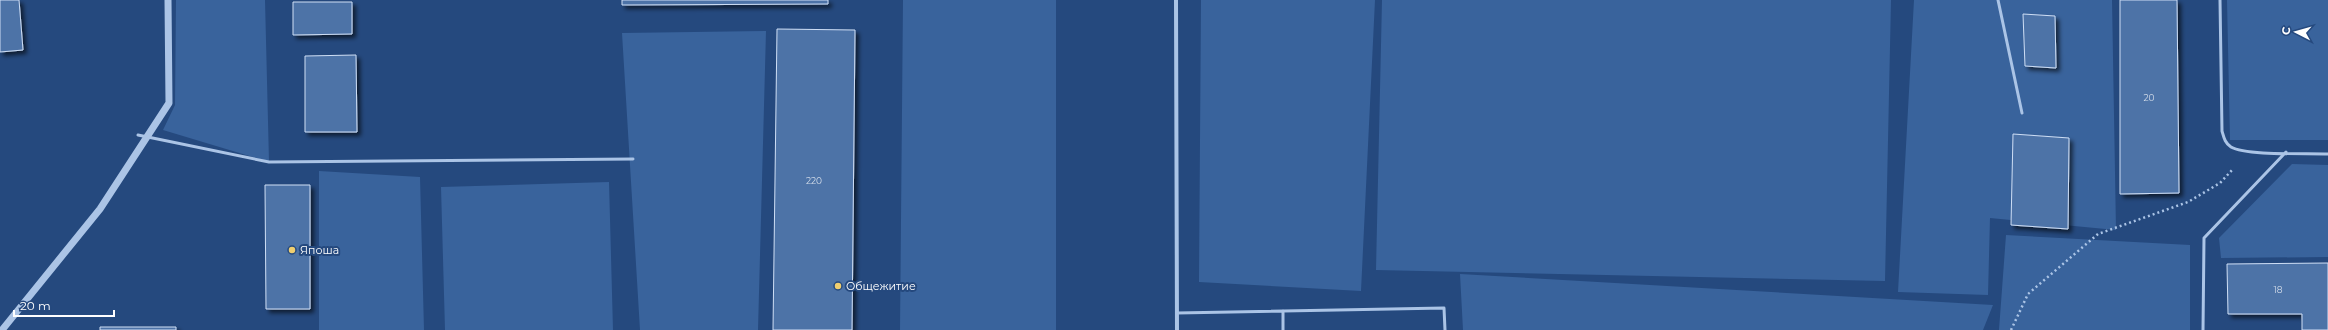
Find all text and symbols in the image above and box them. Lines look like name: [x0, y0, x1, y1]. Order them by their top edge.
north arrow: [2276, 12, 2316, 52]
text: С: [2279, 26, 2293, 36]
house number: 20: [2143, 92, 2155, 103]
house number: 220: [806, 175, 822, 186]
place label: Япоша: [300, 243, 339, 257]
marker: Япоша: [287, 245, 297, 255]
place label: Общежитие: [846, 279, 916, 293]
marker: Общежитие: [833, 281, 843, 291]
house number: 18: [2274, 284, 2283, 295]
scale bar: [14, 292, 114, 318]
text: 20 m: [20, 298, 51, 313]

